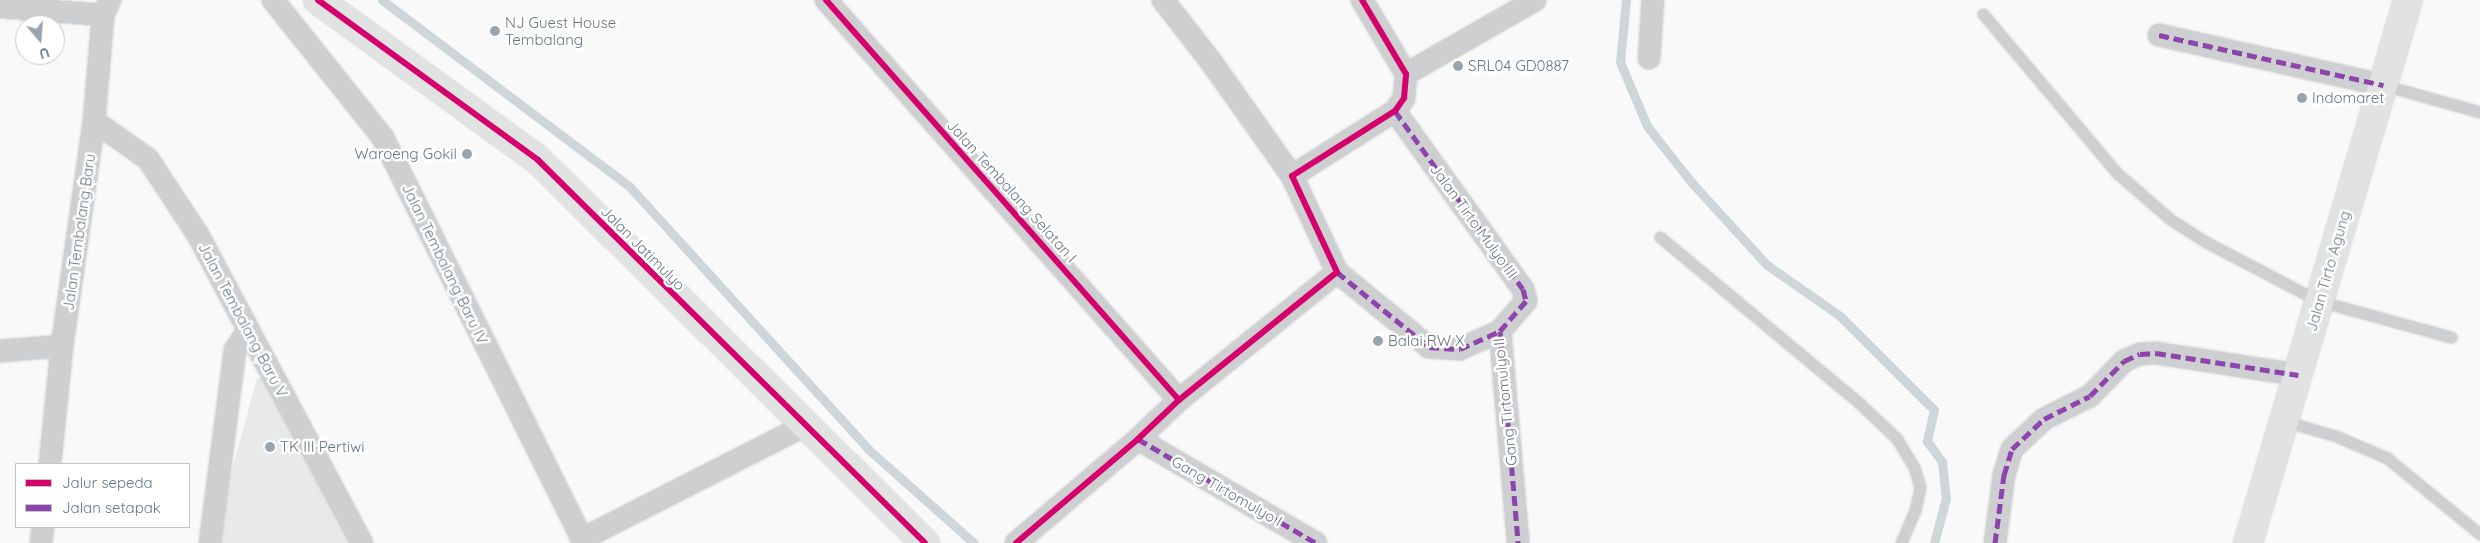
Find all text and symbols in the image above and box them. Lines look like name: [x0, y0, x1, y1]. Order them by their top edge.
place label: NJ Guest House Tembalang: [505, 13, 616, 48]
north arrow: [15, 15, 65, 65]
marker: NJ Guest House Tembalang: [489, 25, 501, 37]
text: U: [37, 43, 52, 63]
place label: SRL04 GD0887: [1468, 57, 1569, 75]
marker: SRL04 GD0887: [1452, 60, 1464, 72]
place label: Indomaret: [2312, 89, 2384, 107]
marker: Indomaret: [2296, 92, 2308, 104]
street label: Jalan Tembalang Selatan I: [943, 116, 1081, 266]
place label: Waroeng Gokil: [354, 145, 457, 163]
marker: Waroeng Gokil: [461, 148, 473, 160]
street label: Jalan Tembalang Baru: [59, 152, 99, 312]
street label: Jalan Tirto Mulyo III: [1427, 161, 1521, 281]
street label: Jalan Tembalang Baru IV: [398, 181, 492, 347]
street label: Jalan Jatimulyo: [597, 202, 689, 294]
street label: Jalan Tirto Agung: [2302, 209, 2354, 333]
street label: Jalan Tembalang Baru V: [195, 240, 291, 400]
place label: Balai RW X: [1388, 332, 1464, 350]
marker: Balai RW X: [1372, 335, 1384, 347]
street label: Gang Tirtomulyo II: [1489, 337, 1521, 467]
place label: TK III Pertiwi: [280, 438, 364, 456]
marker: TK III Pertiwi: [264, 441, 276, 453]
street label: Gang Tirtomulyo I: [1168, 452, 1286, 530]
legend: [15, 463, 190, 528]
text: Jalur sepeda: [62, 473, 153, 492]
text: Jalan setapak: [62, 498, 161, 517]

